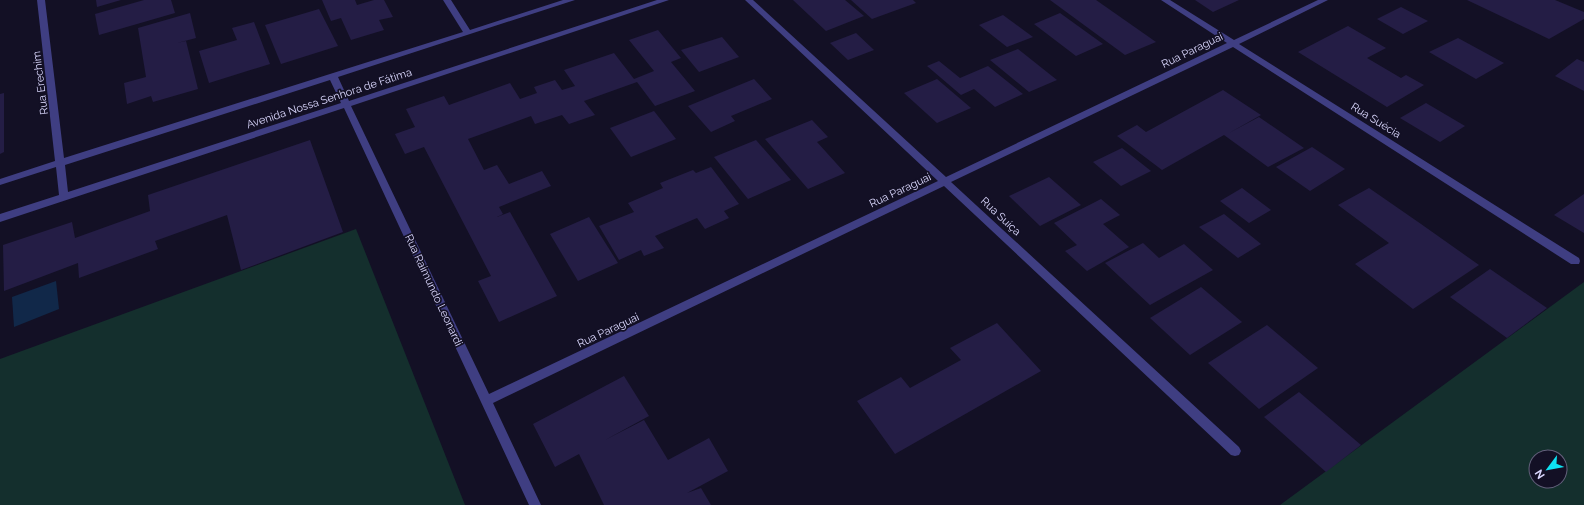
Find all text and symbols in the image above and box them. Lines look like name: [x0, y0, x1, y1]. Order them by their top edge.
street label: Rua Paraguai: [1159, 30, 1225, 71]
street label: Rua Erechim: [30, 50, 51, 116]
street label: Avenida Nossa Senhora de Fátima: [245, 66, 414, 131]
street label: Rua Suécia: [1348, 100, 1403, 141]
street label: Rua Paraguai: [867, 170, 933, 210]
street label: Rua Suiça: [978, 195, 1023, 238]
street label: Rua Raimundo Leonardi: [402, 232, 465, 348]
street label: Rua Paraguai: [575, 310, 641, 350]
north arrow: [1528, 449, 1568, 489]
text: N: [1532, 467, 1548, 481]

